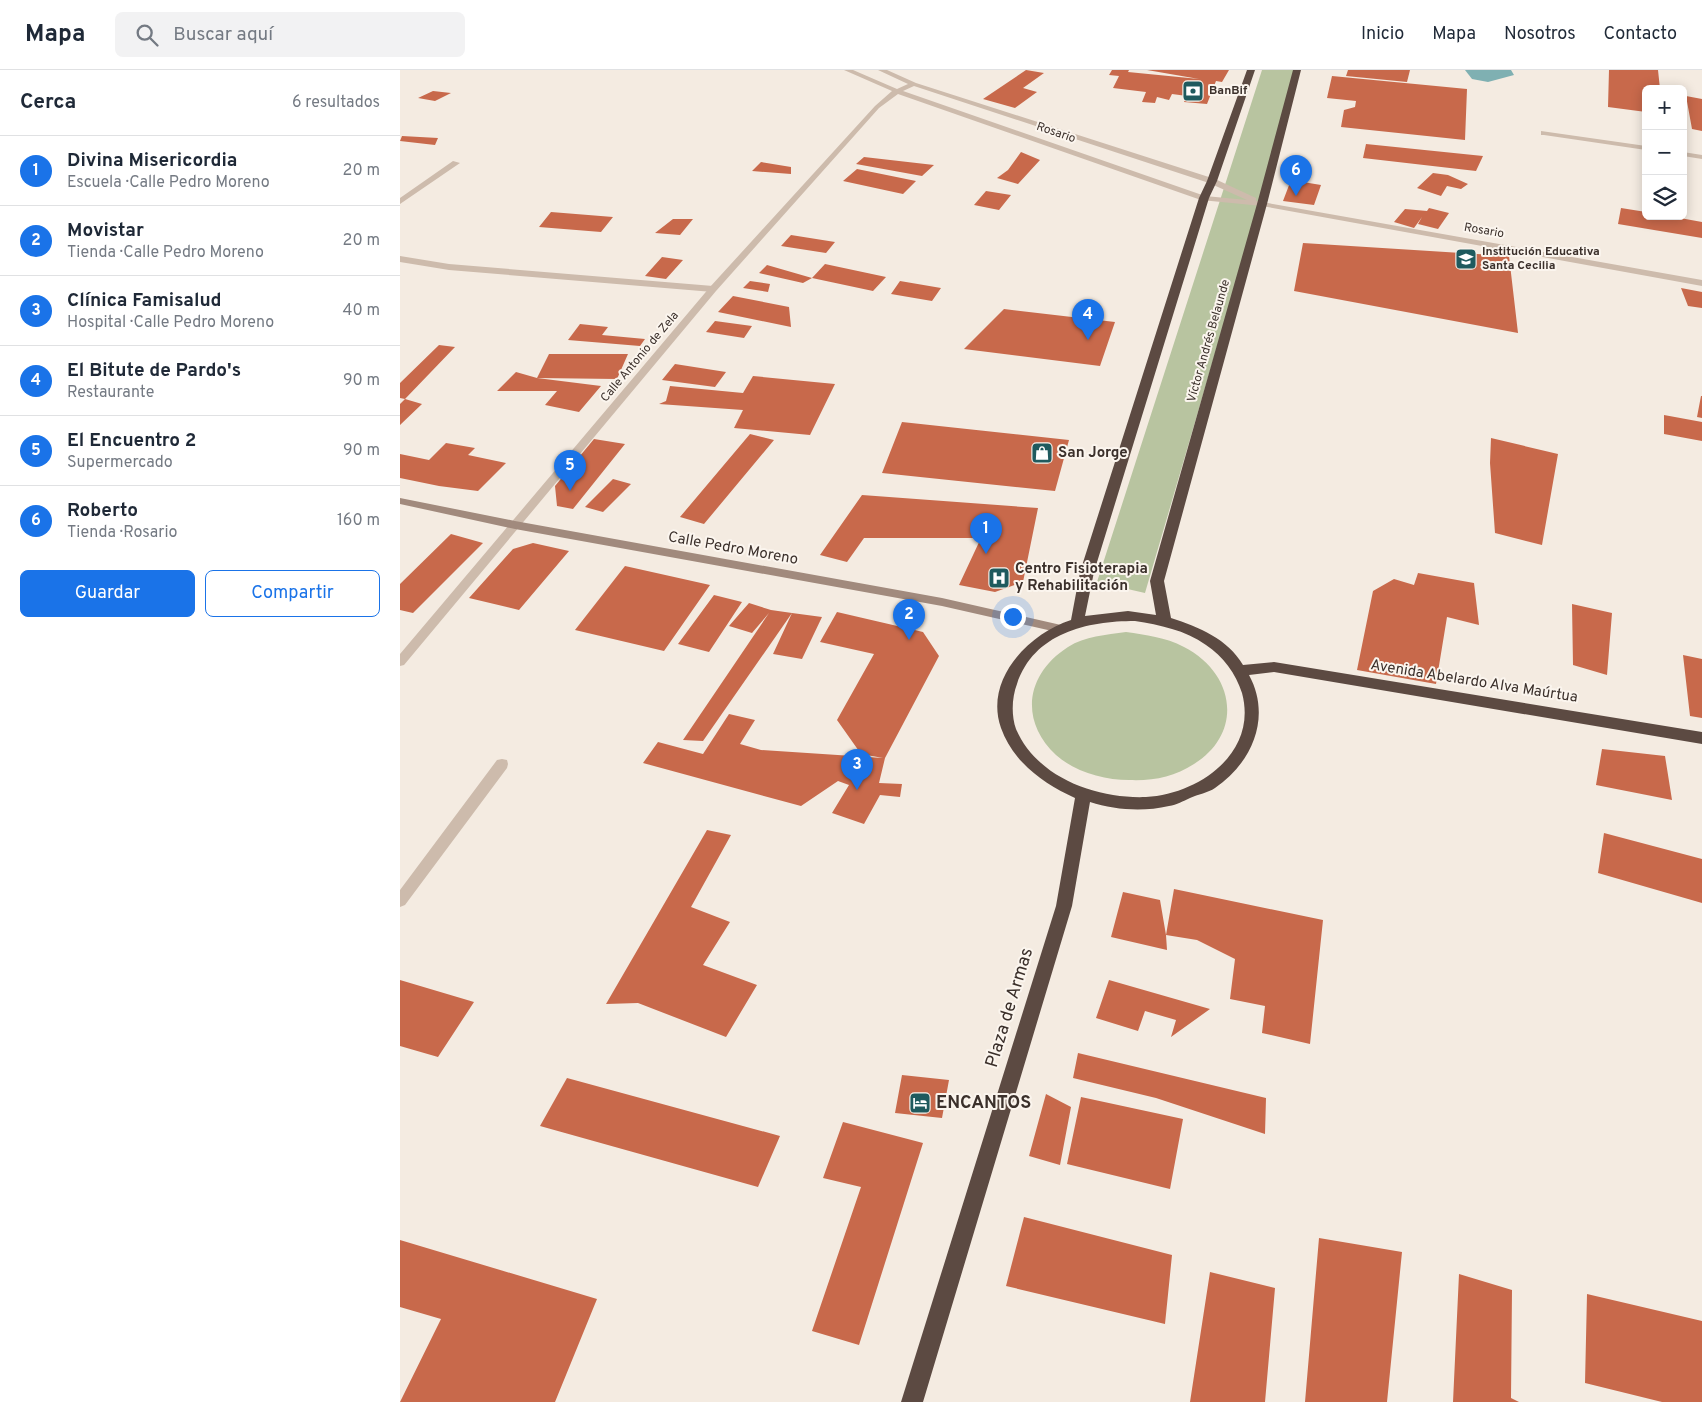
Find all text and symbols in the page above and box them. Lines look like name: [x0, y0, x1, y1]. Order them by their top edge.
search box: [115, 12, 465, 57]
text: Mapa: [25, 20, 85, 50]
icon: search: [133, 21, 161, 49]
text: Buscar aquí: [173, 23, 273, 47]
text: Inicio: [1361, 23, 1404, 46]
text: Mapa: [1432, 23, 1476, 46]
text: Nosotros: [1504, 23, 1576, 46]
text: Contacto: [1604, 23, 1677, 46]
bank icon: BanBif: [1181, 79, 1205, 103]
place label: BanBif: [1209, 83, 1248, 99]
map controls: [1642, 85, 1687, 220]
button: +: [1642, 85, 1687, 130]
text: Cerca: [20, 89, 76, 116]
text: 6 resultados: [292, 93, 380, 113]
street label: Rosario: [1034, 119, 1078, 147]
button: −: [1642, 130, 1687, 175]
text: Divina Misericordia: [67, 149, 237, 173]
pin: 6: [1280, 155, 1312, 196]
text: 1: [33, 161, 39, 181]
text: 20 m: [343, 161, 380, 181]
text: Escuela · Calle Pedro Moreno: [67, 173, 270, 193]
button: layers: [1642, 175, 1687, 220]
text: Movistar: [67, 219, 144, 243]
street label: Rosario: [1463, 220, 1506, 242]
text: 2: [31, 231, 41, 251]
text: 20 m: [343, 231, 380, 251]
text: Tienda · Calle Pedro Moreno: [67, 243, 264, 263]
place label: Institución Educativa Santa Cecilia: [1482, 244, 1600, 274]
school or university icon: Institución Educativa Santa Cecilia: [1454, 247, 1478, 271]
street label: Víctor Andrés Belaunde: [1184, 278, 1234, 404]
text: Clínica Famisalud: [67, 289, 222, 313]
pin: 4: [1072, 299, 1104, 340]
text: 3: [31, 301, 41, 321]
text: 40 m: [342, 301, 380, 321]
street label: Calle Antonio de Zela: [597, 308, 683, 406]
text: Hospital · Calle Pedro Moreno: [67, 313, 274, 333]
text: El Bitute de Pardo's: [67, 359, 241, 383]
text: 4: [31, 371, 41, 391]
text: 90 m: [343, 371, 380, 391]
text: Restaurante: [67, 383, 154, 403]
text: El Encuentro 2: [67, 429, 196, 453]
text: 5: [31, 441, 41, 461]
text: 90 m: [343, 441, 380, 461]
shop icon: San Jorge: [1030, 441, 1054, 465]
place label: San Jorge: [1058, 444, 1128, 463]
pin: 5: [554, 450, 586, 491]
text: Supermercado: [67, 453, 173, 473]
text: Roberto: [67, 499, 138, 523]
text: 6: [31, 511, 41, 531]
text: 160 m: [337, 511, 380, 531]
pin: 1: [970, 513, 1002, 554]
text: Tienda · Rosario: [67, 523, 177, 543]
street label: Calle Pedro Moreno: [666, 528, 800, 570]
place label: Centro Fisioterapia y Rehabilitación: [1015, 560, 1148, 596]
hospital icon: Centro Fisioterapia y Rehabilitación: [987, 566, 1011, 590]
button: Guardar: [20, 570, 195, 617]
button: Compartir: [205, 570, 380, 617]
pin: 2: [893, 599, 925, 640]
your location: [1000, 604, 1026, 630]
street label: Avenida Abelardo Alva Maúrtua: [1369, 656, 1579, 708]
pin: 3: [841, 749, 873, 790]
street label: Plaza de Armas: [981, 945, 1039, 1071]
hotel icon: ENCANTOS: [908, 1091, 932, 1115]
place label: ENCANTOS: [936, 1092, 1031, 1115]

